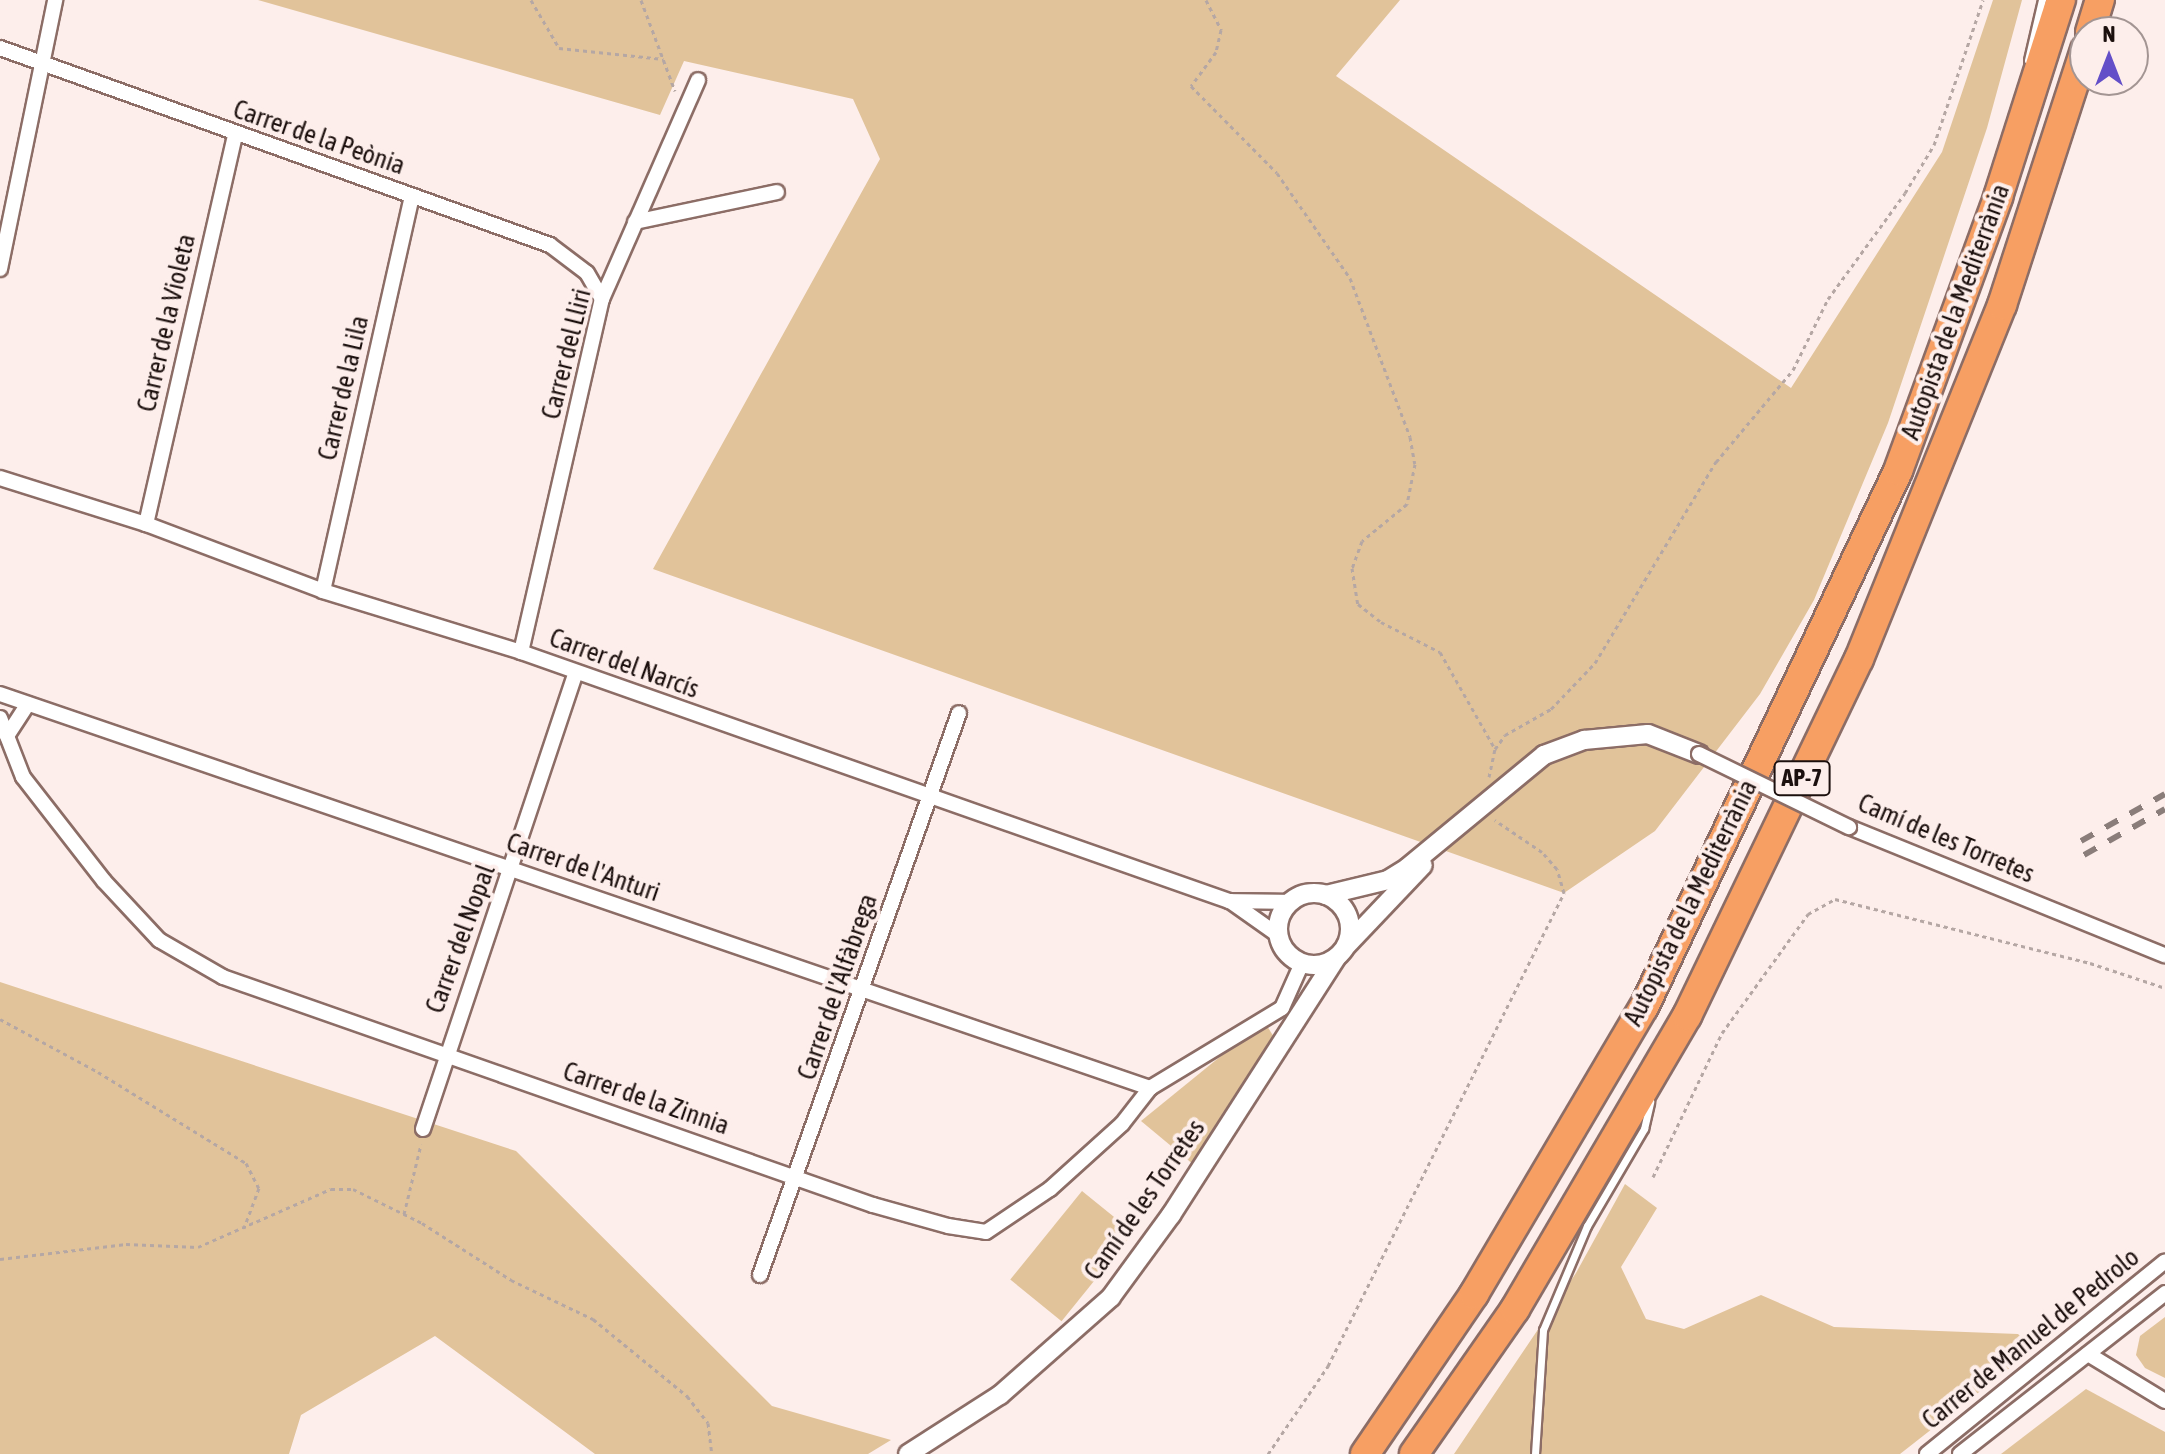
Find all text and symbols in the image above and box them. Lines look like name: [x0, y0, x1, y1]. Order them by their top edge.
north arrow: [2069, 16, 2149, 96]
text: N: [2103, 21, 2115, 47]
street label: Carrer de la Peònia: [229, 94, 409, 182]
street label: Autopista de la Mediterrània: [1895, 180, 2017, 444]
street label: Carrer de la Violeta: [131, 231, 203, 415]
street label: Carrer del Lliri: [536, 286, 598, 422]
street label: Carrer de la Lila: [312, 313, 376, 463]
street label: Carrer del Narcís: [545, 623, 703, 705]
road number: AP-7: [1772, 758, 1832, 798]
street label: Autopista de la Mediterrània: [1618, 775, 1764, 1031]
street label: Camí de les Torretes: [1853, 788, 2039, 890]
street label: Carrer de l'Anturi: [502, 827, 664, 909]
street label: Carrer del Nopal: [420, 861, 502, 1017]
street label: Carrer de l'Alfàbrega: [792, 890, 884, 1084]
street label: Carrer de la Zinnia: [559, 1056, 733, 1142]
street label: Camí de les Torretes: [1078, 1114, 1212, 1286]
street label: Carrer de Manuel de Pedrolo: [1916, 1242, 2146, 1436]

